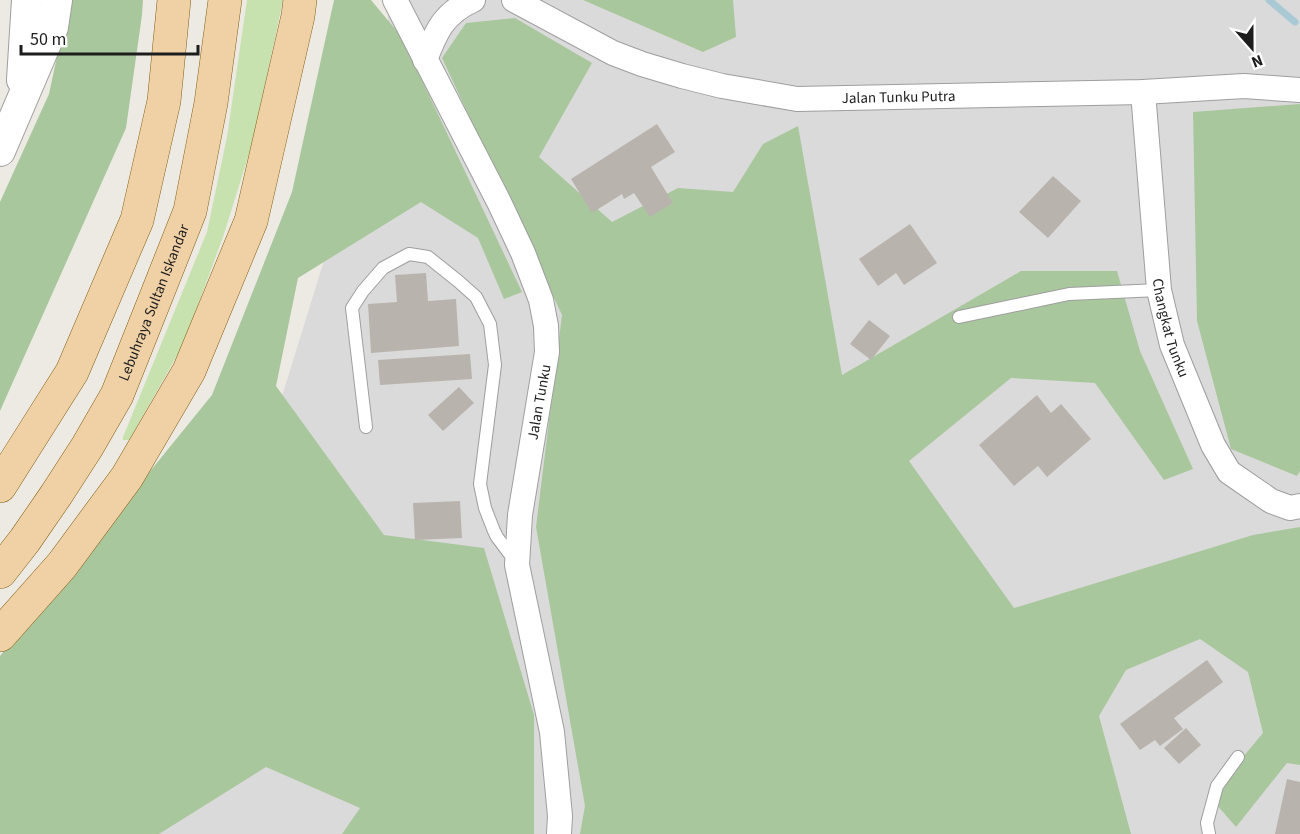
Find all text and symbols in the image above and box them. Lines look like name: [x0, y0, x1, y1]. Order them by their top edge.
scale bar: [21, 18, 198, 56]
north arrow: [1222, 18, 1282, 78]
text: 50 m: [30, 27, 66, 52]
text: N: [1248, 49, 1266, 73]
street label: Jalan Tunku Putra: [842, 86, 956, 109]
street label: Lebuhraya Sultan Iskandar: [114, 220, 195, 384]
street label: Changkat Tunku: [1147, 278, 1194, 380]
street label: Jalan Tunku: [523, 363, 556, 442]

